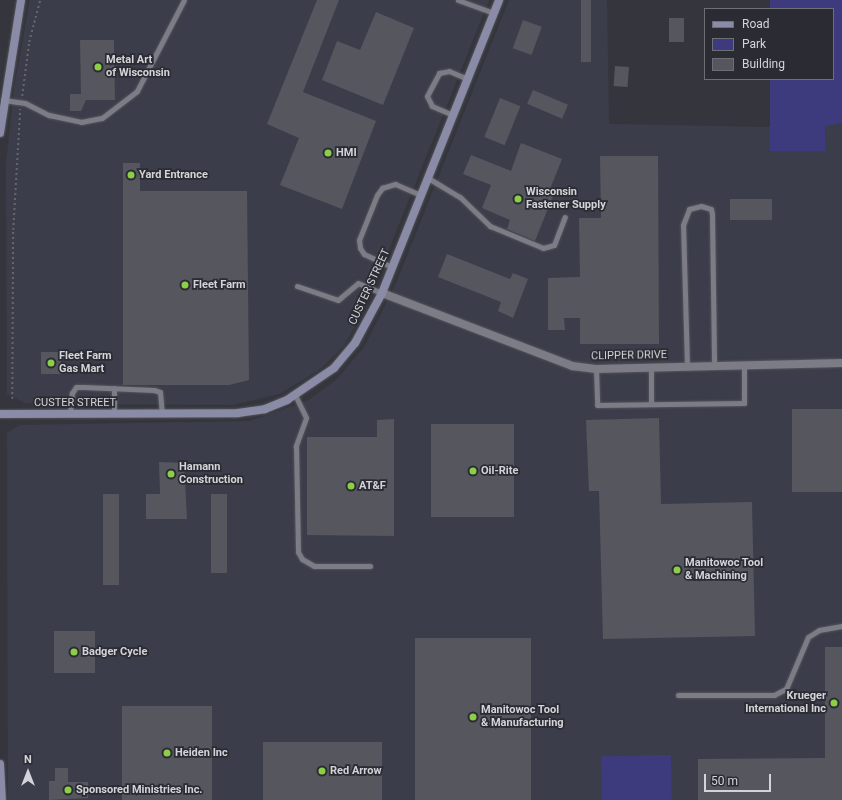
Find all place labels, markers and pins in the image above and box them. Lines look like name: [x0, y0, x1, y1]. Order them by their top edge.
place label: Metal Art of Wisconsin: [106, 54, 170, 80]
marker: Metal Art of Wisconsin: [93, 62, 103, 72]
place label: HMI: [336, 146, 357, 160]
marker: HMI: [323, 148, 333, 158]
place label: Yard Entrance: [139, 168, 208, 182]
marker: Yard Entrance: [126, 170, 136, 180]
place label: Wisconsin Fastener Supply: [526, 186, 606, 212]
marker: Wisconsin Fastener Supply: [513, 194, 523, 204]
place label: Fleet Farm: [193, 278, 246, 292]
marker: Fleet Farm: [180, 280, 190, 290]
place label: Fleet Farm Gas Mart: [59, 350, 112, 376]
marker: Fleet Farm Gas Mart: [46, 358, 56, 368]
place label: Hamann Construction: [179, 461, 243, 487]
place label: Oil-Rite: [481, 464, 518, 478]
marker: Oil-Rite: [468, 466, 478, 476]
marker: Hamann Construction: [166, 469, 176, 479]
place label: AT&F: [359, 479, 386, 493]
marker: AT&F: [346, 481, 356, 491]
place label: Manitowoc Tool & Machining: [685, 557, 763, 583]
marker: Manitowoc Tool & Machining: [672, 565, 682, 575]
place label: Badger Cycle: [82, 645, 147, 659]
marker: Badger Cycle: [69, 647, 79, 657]
place label: Krueger International Inc: [745, 690, 826, 716]
marker: Krueger International Inc: [829, 698, 839, 708]
place label: Manitowoc Tool & Manufacturing: [481, 704, 564, 730]
marker: Manitowoc Tool & Manufacturing: [468, 712, 478, 722]
place label: Heiden Inc: [175, 746, 228, 760]
marker: Heiden Inc: [162, 748, 172, 758]
place label: Red Arrow: [330, 764, 381, 778]
marker: Red Arrow: [317, 766, 327, 776]
place label: Sponsored Ministries Inc.: [76, 783, 203, 797]
marker: Sponsored Ministries Inc.: [63, 785, 73, 795]

